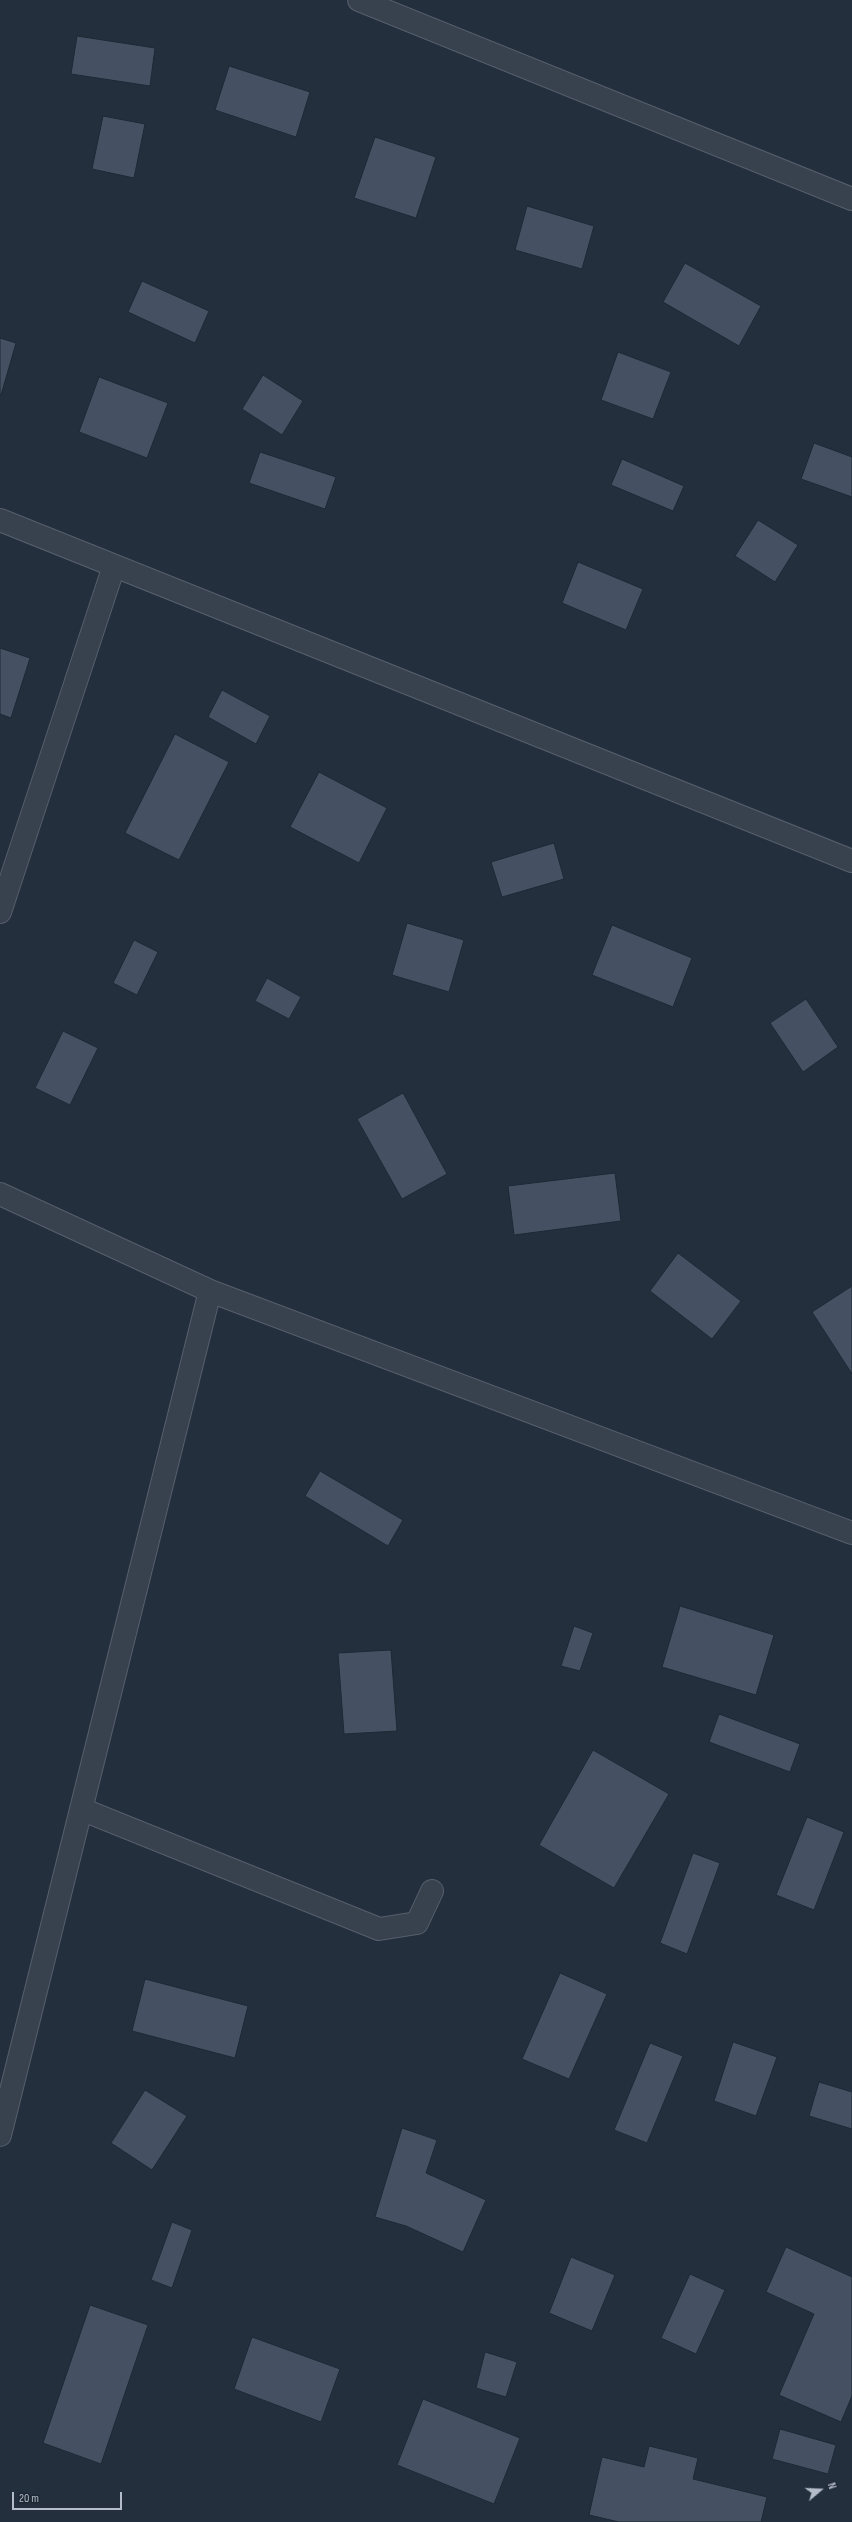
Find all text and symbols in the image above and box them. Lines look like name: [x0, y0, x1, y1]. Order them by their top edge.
north arrow: [800, 2470, 840, 2510]
text: N: [825, 2481, 839, 2491]
scale bar: [14, 2484, 124, 2510]
text: 20 m: [19, 2491, 39, 2506]

